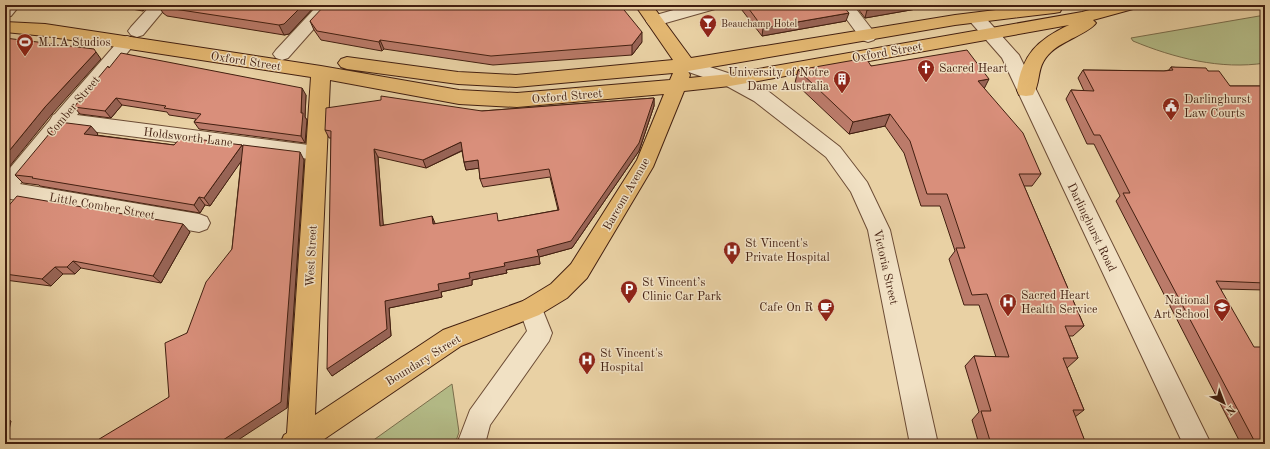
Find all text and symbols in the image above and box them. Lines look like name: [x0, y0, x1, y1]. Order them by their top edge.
bar icon: Beauchamp Hotel: [698, 13, 718, 38]
place label: Beauchamp Hotel: [721, 19, 797, 29]
sports icon: M.I.A Studios: [15, 32, 35, 57]
place label: M.I.A Studios: [38, 37, 111, 49]
street label: Oxford Street: [851, 41, 923, 65]
street label: Oxford Street: [210, 51, 282, 73]
church icon: Sacred Heart: [916, 58, 936, 83]
place label: Sacred Heart: [939, 63, 1008, 75]
place label: University of Notre Dame Australia: [728, 67, 829, 93]
building icon: University of Notre Dame Australia: [832, 69, 852, 94]
street label: Comber Street: [45, 74, 103, 139]
street label: Oxford Street: [531, 88, 603, 106]
place label: Darlinghurst Law Courts: [1184, 94, 1251, 120]
public building icon: Darlinghurst Law Courts: [1161, 96, 1181, 121]
street label: Holdsworth Lane: [143, 127, 234, 149]
street label: Barcom Avenue: [601, 156, 653, 233]
street label: Darlinghurst Road: [1064, 181, 1118, 274]
street label: Little Comber Street: [48, 192, 156, 222]
street label: West Street: [304, 225, 320, 287]
street label: Victoria Street: [871, 229, 899, 306]
place label: St Vincent's Private Hospital: [745, 238, 830, 264]
hospital icon: St Vincent's Private Hospital: [722, 240, 742, 265]
place label: St Vincent’s Clinic Car Park: [642, 277, 722, 303]
parking icon: St Vincent’s Clinic Car Park: [619, 279, 639, 304]
place label: Sacred Heart Health Service: [1021, 290, 1098, 316]
hospital icon: Sacred Heart Health Service: [998, 292, 1018, 317]
place label: National Art School: [1153, 295, 1209, 321]
cafe icon: Cafe On R: [816, 297, 836, 322]
school or university icon: National Art School: [1212, 297, 1232, 322]
place label: Cafe On R: [759, 302, 813, 314]
street label: Boundary Street: [384, 333, 463, 389]
place label: St Vincent's Hospital: [600, 348, 663, 374]
hospital icon: St Vincent's Hospital: [577, 350, 597, 375]
north arrow: [1204, 383, 1244, 423]
text: N: [1222, 402, 1236, 417]

